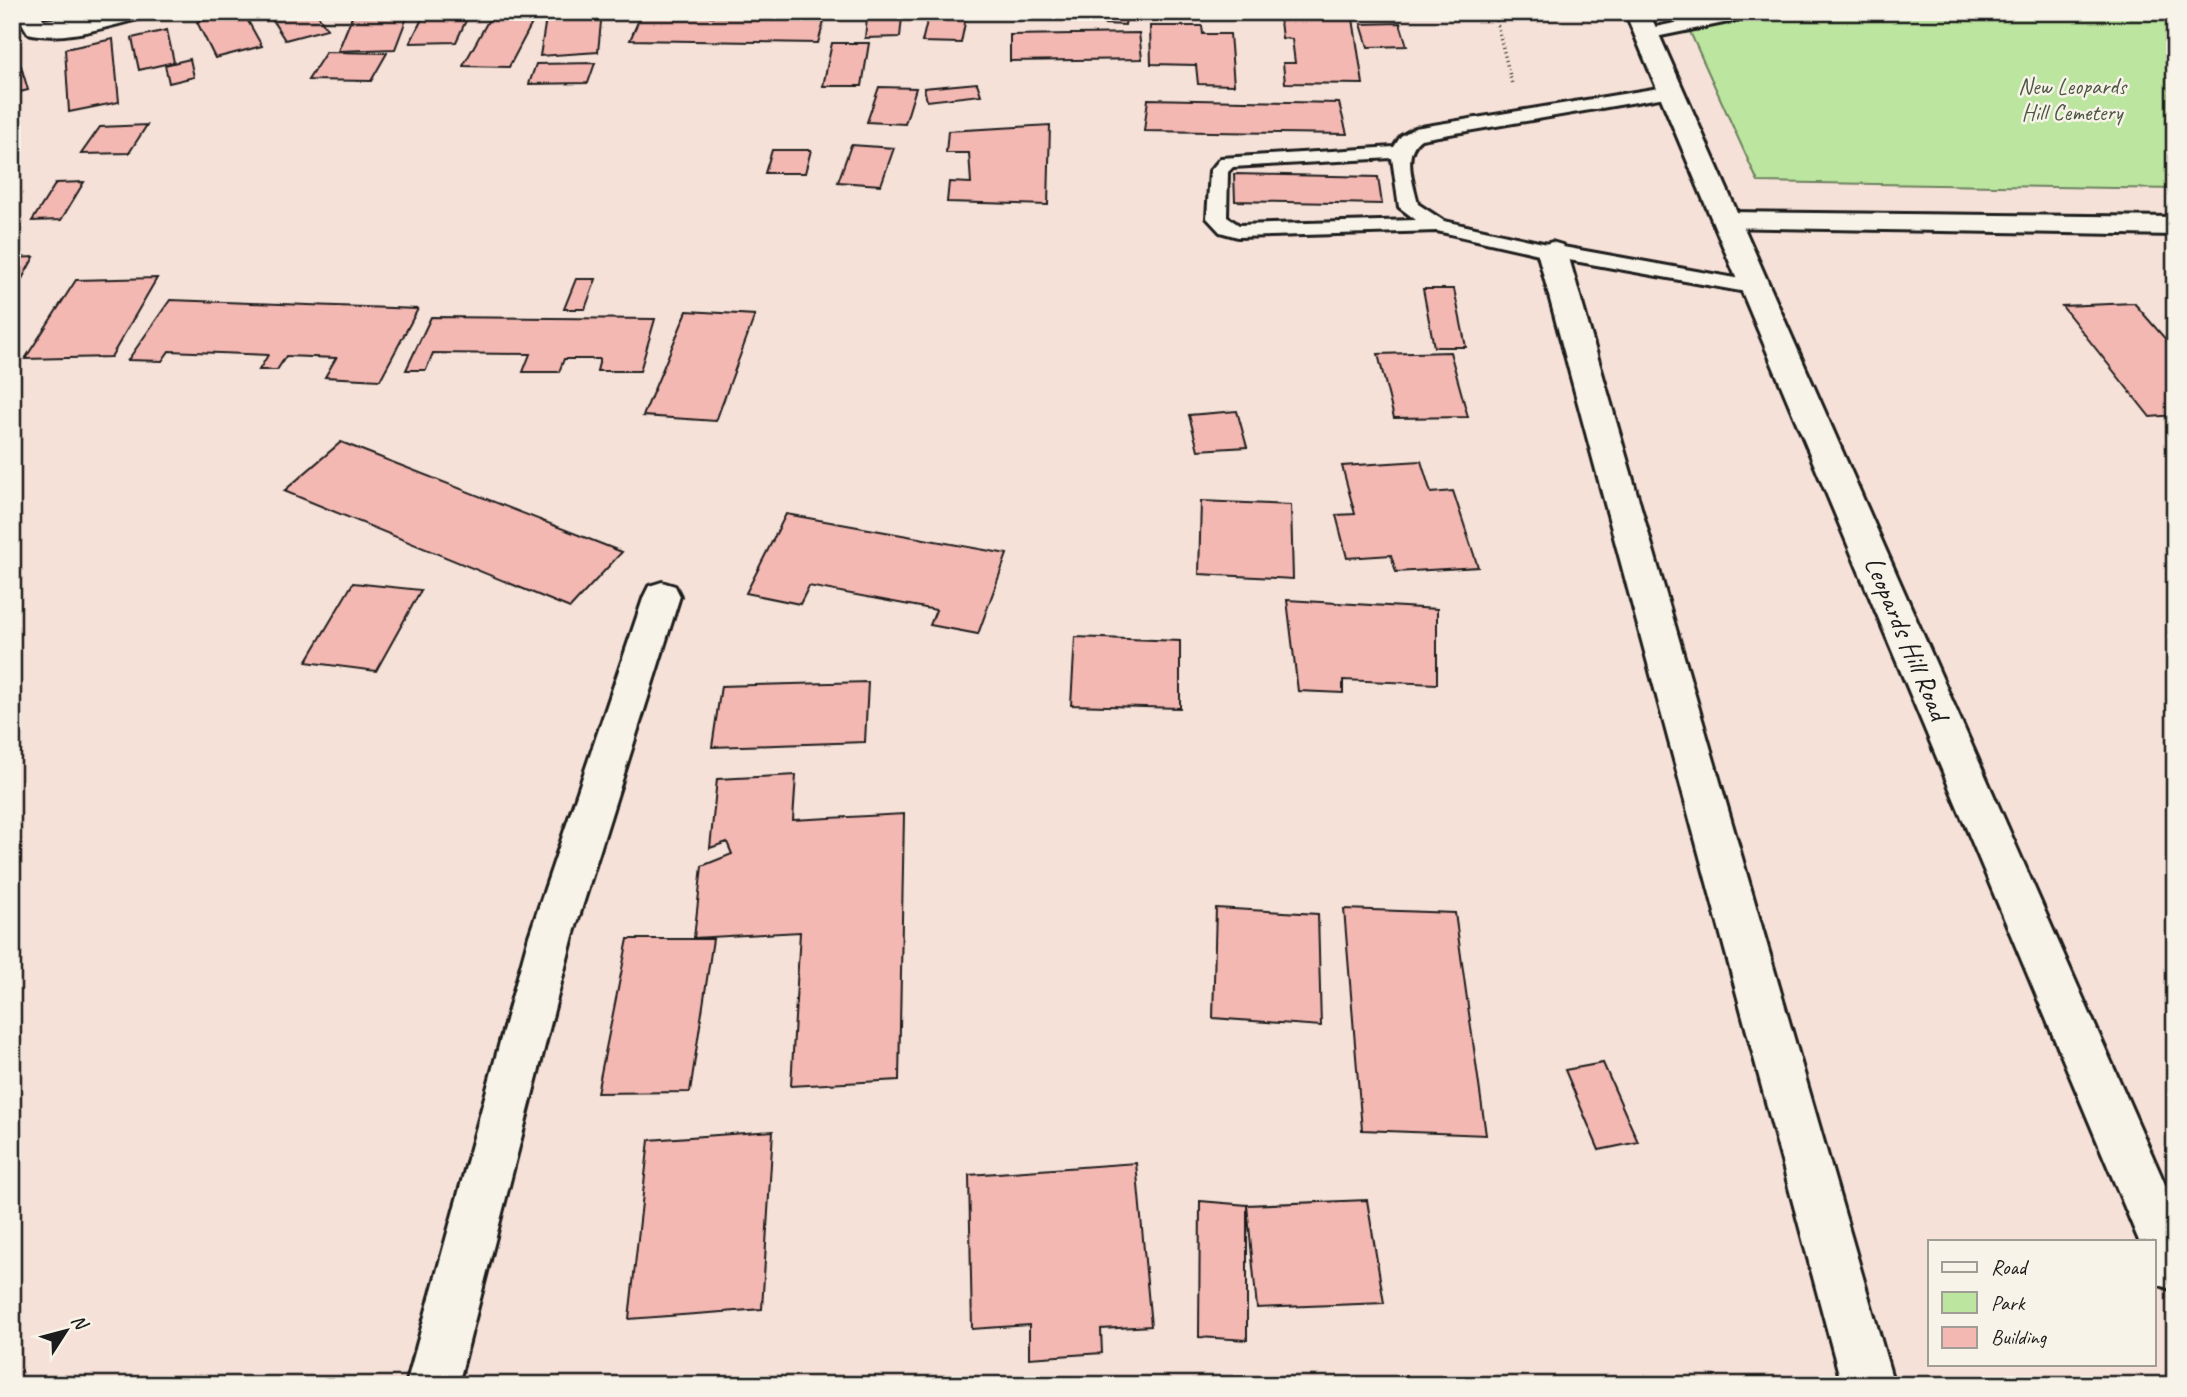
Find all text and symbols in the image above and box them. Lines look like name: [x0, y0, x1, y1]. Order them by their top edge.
park label: New Leopards Hill Cemetery: [2018, 72, 2128, 127]
street label: Leopards Hill Road: [1857, 551, 1959, 729]
legend: [1928, 1240, 2156, 1366]
text: Road: [1991, 1254, 2030, 1280]
text: Park: [1991, 1290, 2026, 1316]
north arrow: [32, 1296, 102, 1366]
text: N: [66, 1310, 94, 1336]
text: Building: [1991, 1324, 2048, 1350]

